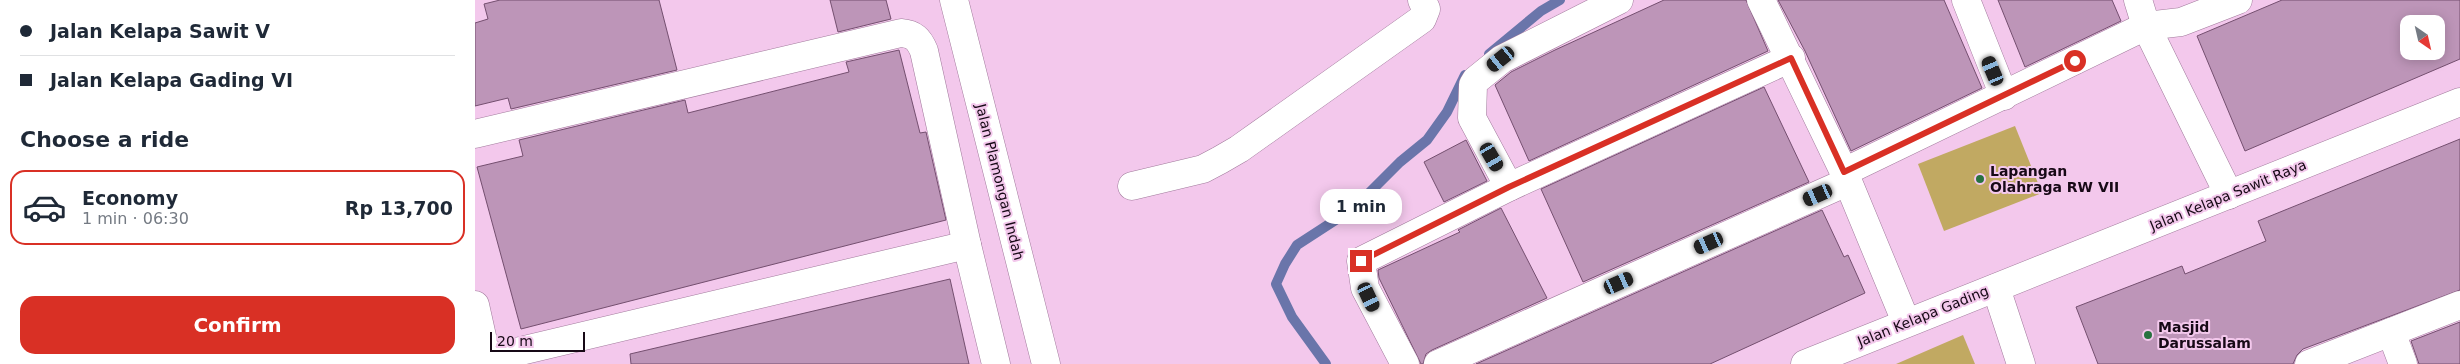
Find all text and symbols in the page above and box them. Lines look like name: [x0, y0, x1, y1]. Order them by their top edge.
north arrow: [2400, 15, 2445, 60]
map controls: [2400, 15, 2445, 60]
text: Jalan Kelapa Sawit V: [50, 20, 270, 42]
car: [1484, 44, 1517, 74]
route start: [2064, 50, 2086, 72]
car: [1980, 54, 2005, 88]
text: Jalan Kelapa Gading VI: [50, 69, 293, 91]
street label: Jalan Plamongan Indah: [973, 101, 1027, 262]
text: Choose a ride: [20, 127, 189, 152]
car: [1478, 140, 1505, 174]
street label: Jalan Kelapa Sawit Raya: [2146, 156, 2309, 234]
place label: Lapangan Olahraga RW VII: [1990, 163, 2119, 195]
marker: Lapangan Olahraga RW VII: [1974, 173, 1986, 185]
car: [1801, 182, 1834, 208]
icon: car: [22, 185, 67, 230]
text: Economy: [82, 187, 178, 209]
callout: 1 min: [1320, 188, 1402, 224]
text: Rp 13,700: [345, 197, 453, 219]
text: 1 min: [1336, 197, 1386, 216]
text: 1 min · 06:30: [82, 209, 189, 228]
car: [1692, 230, 1725, 256]
route end: [1350, 250, 1372, 272]
car: [1602, 270, 1635, 296]
car: [1355, 280, 1382, 314]
street label: Jalan Kelapa Gading: [1854, 282, 1991, 350]
button: Confirm: [20, 296, 455, 354]
place label: Masjid Darussalam: [2158, 319, 2251, 351]
scale bar: [490, 329, 585, 352]
marker: Masjid Darussalam: [2142, 329, 2154, 341]
text: 20 m: [497, 333, 533, 349]

